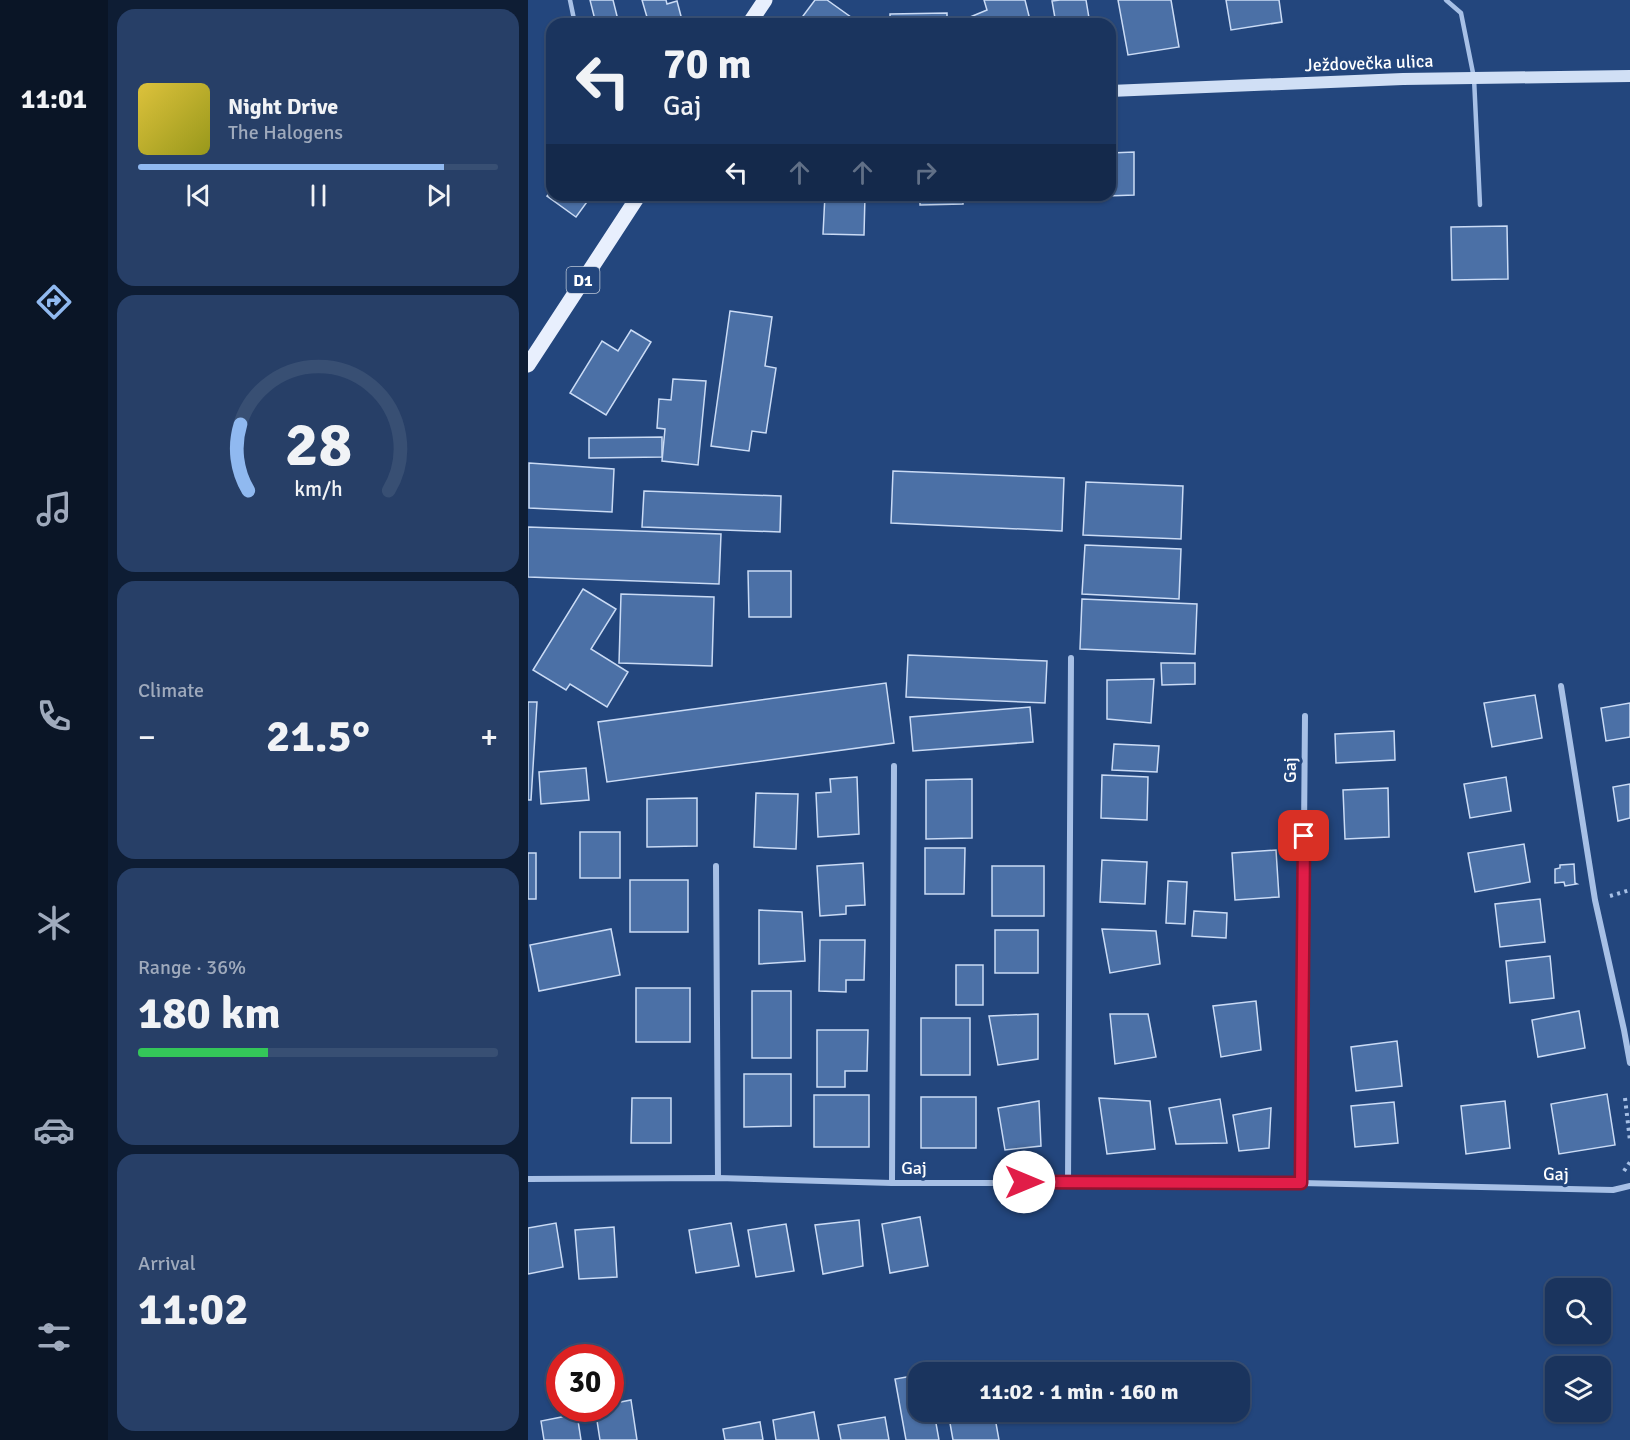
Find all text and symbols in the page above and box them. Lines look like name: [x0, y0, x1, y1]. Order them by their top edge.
text: 70 m: [663, 39, 752, 90]
icon: left: [564, 42, 642, 120]
street label: Ježdovečka ulica: [1304, 50, 1434, 76]
text: 11:01: [21, 83, 87, 116]
text: Gaj: [663, 90, 702, 123]
text: Night Drive: [228, 93, 338, 120]
text: The Halogens: [228, 120, 343, 145]
icon: left: [720, 156, 753, 189]
icon: ahead: [783, 156, 816, 189]
icon: ahead: [846, 156, 879, 189]
icon: right: [909, 156, 942, 189]
icon: previous: [182, 179, 215, 212]
icon: pause: [302, 179, 335, 212]
icon: next: [422, 179, 455, 212]
road number: D1: [566, 267, 600, 293]
icon: directions: [33, 281, 75, 323]
text: 28: [284, 406, 352, 483]
text: km/h: [294, 476, 342, 502]
icon: music: [33, 488, 75, 530]
text: Climate: [138, 678, 204, 703]
icon: phone: [33, 695, 75, 737]
text: 21.5°: [266, 709, 370, 764]
text: −: [138, 717, 156, 758]
text: +: [480, 717, 498, 758]
street label: Gaj: [1279, 757, 1301, 783]
pin: [1278, 810, 1329, 861]
icon: arrive: [1287, 819, 1320, 852]
icon: climate: [33, 902, 75, 944]
text: Range · 36%: [138, 955, 246, 980]
text: 180 km: [138, 986, 281, 1041]
icon: car: [33, 1109, 75, 1151]
position arrow: [992, 1150, 1056, 1214]
street label: Gaj: [901, 1157, 927, 1179]
street label: Gaj: [1543, 1163, 1569, 1185]
text: Arrival: [138, 1251, 196, 1276]
map controls: [1545, 1278, 1611, 1422]
button: search: [1545, 1278, 1611, 1344]
text: 11:02: [138, 1282, 248, 1337]
icon: filters: [33, 1316, 75, 1358]
speed limit sign: 30: [546, 1344, 624, 1422]
button: layers: [1545, 1356, 1611, 1422]
text: 11:02 · 1 min · 160 m: [979, 1378, 1179, 1405]

